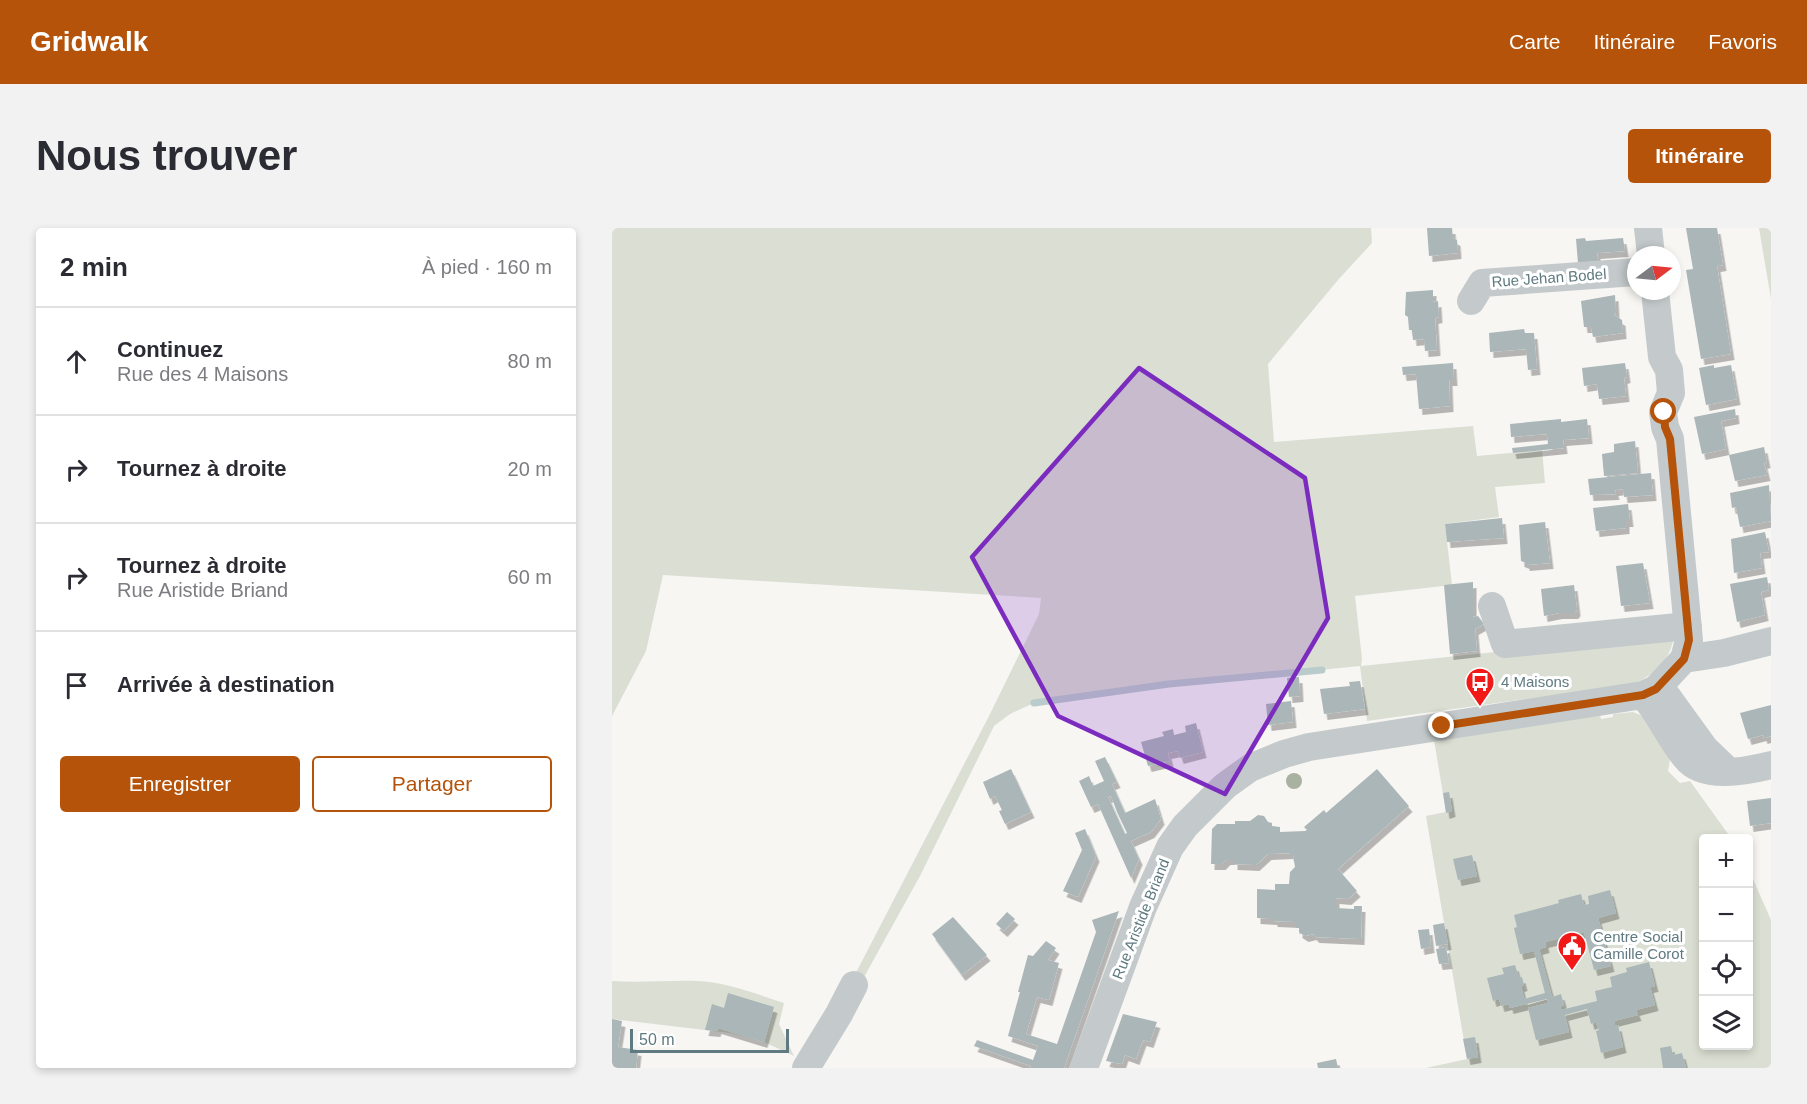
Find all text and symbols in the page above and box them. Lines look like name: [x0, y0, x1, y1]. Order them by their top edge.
text: Gridwalk: [30, 26, 148, 57]
text: Carte: [1509, 30, 1560, 53]
text: Itinéraire: [1593, 30, 1675, 53]
text: Favoris: [1708, 30, 1777, 53]
button: Itinéraire: [1628, 129, 1771, 183]
text: Nous trouver: [36, 132, 297, 179]
north arrow: [1627, 246, 1681, 300]
text: 2 min: [60, 252, 128, 282]
text: À pied · 160 m: [422, 256, 552, 278]
street label: Rue Jehan Bodel: [1491, 265, 1607, 290]
text: Continuez: [117, 337, 223, 362]
icon: ahead: [60, 345, 93, 378]
text: 80 m: [508, 350, 552, 372]
text: Rue des 4 Maisons: [117, 363, 288, 385]
route start: [1650, 398, 1676, 424]
icon: right: [60, 453, 93, 486]
text: Tournez à droite: [117, 456, 287, 481]
text: 20 m: [508, 458, 552, 480]
text: Tournez à droite: [117, 553, 287, 578]
icon: right: [60, 561, 93, 594]
text: 60 m: [508, 566, 552, 588]
text: Rue Aristide Briand: [117, 579, 288, 601]
bus stop icon: 4 Maisons: [1464, 666, 1496, 708]
icon: arrive: [60, 669, 93, 702]
text: Arrivée à destination: [117, 672, 335, 697]
place label: 4 Maisons: [1501, 673, 1569, 690]
route end: [1428, 712, 1454, 738]
button: Enregistrer: [60, 756, 300, 812]
button: Partager: [312, 756, 552, 812]
map controls: [1699, 834, 1753, 1050]
button: +: [1699, 834, 1753, 888]
street label: Rue Aristide Briand: [1109, 856, 1172, 982]
button: −: [1699, 888, 1753, 942]
place label: Centre Social Camille Corot: [1593, 928, 1685, 962]
public building icon: Centre Social Camille Corot: [1556, 930, 1588, 972]
button: locate: [1699, 942, 1753, 996]
button: layers: [1699, 996, 1753, 1050]
scale bar: [630, 1026, 789, 1054]
text: 50 m: [639, 1031, 675, 1048]

